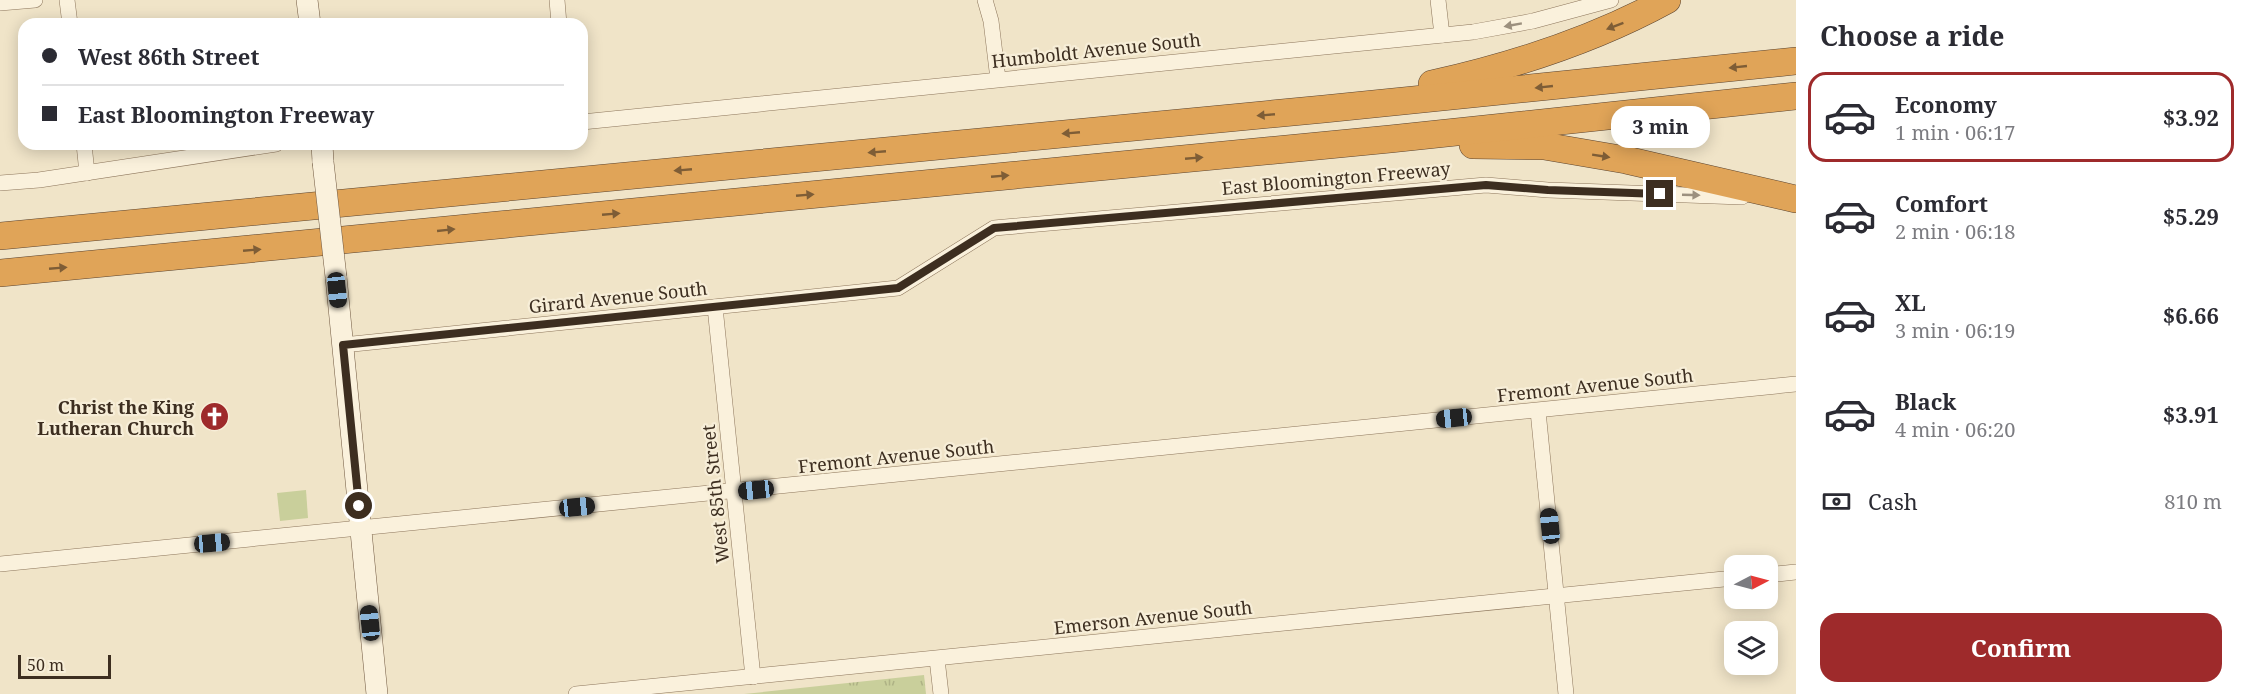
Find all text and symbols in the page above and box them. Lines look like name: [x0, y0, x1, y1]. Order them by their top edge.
text: Choose a ride: [1820, 17, 2005, 54]
one-way arrow: [1504, 21, 1523, 30]
one-way arrow: [1606, 21, 1624, 31]
street label: Humboldt Avenue South: [990, 27, 1202, 73]
text: West 86th Street: [78, 41, 259, 71]
one-way arrow: [1728, 62, 1747, 72]
one-way arrow: [1534, 82, 1553, 92]
text: Economy: [1895, 89, 1997, 119]
icon: car: [1823, 90, 1877, 144]
text: East Bloomington Freeway: [78, 99, 374, 129]
text: $3.92: [2163, 102, 2219, 132]
callout: 3 min: [1610, 107, 1710, 149]
one-way arrow: [1256, 110, 1275, 120]
text: 3 min: [1632, 113, 1689, 140]
text: 1 min · 06:17: [1895, 119, 2015, 146]
one-way arrow: [1062, 128, 1081, 138]
one-way arrow: [868, 147, 887, 156]
one-way arrow: [1592, 151, 1611, 160]
one-way arrow: [1184, 153, 1203, 163]
street label: East Bloomington Freeway: [1221, 156, 1452, 200]
one-way arrow: [674, 165, 693, 175]
one-way arrow: [990, 171, 1009, 181]
route end: [1646, 180, 1673, 207]
text: Comfort: [1895, 188, 1988, 218]
icon: car: [1823, 189, 1877, 243]
one-way arrow: [796, 190, 815, 200]
one-way arrow: [1682, 190, 1701, 200]
text: $5.29: [2163, 201, 2219, 231]
one-way arrow: [602, 209, 621, 219]
text: 2 min · 06:18: [1895, 218, 2015, 245]
one-way arrow: [437, 226, 456, 235]
one-way arrow: [243, 245, 262, 255]
one-way arrow: [49, 263, 68, 273]
car: [326, 271, 348, 309]
street label: Girard Avenue South: [528, 276, 708, 318]
text: XL: [1895, 287, 1926, 317]
icon: car: [1823, 288, 1877, 342]
text: $6.66: [2163, 300, 2219, 330]
text: 3 min · 06:19: [1895, 317, 2015, 344]
street label: Fremont Avenue South: [1496, 363, 1694, 407]
text: Black: [1895, 386, 1956, 416]
icon: car: [1823, 387, 1877, 441]
place label: Christ the King Lutheran Church: [37, 395, 195, 440]
text: $3.91: [2163, 399, 2219, 429]
church icon: Christ the King Lutheran Church: [199, 401, 231, 433]
car: [1435, 407, 1473, 429]
text: 4 min · 06:20: [1895, 416, 2015, 443]
street label: West 85th Street: [696, 423, 734, 565]
street label: Fremont Avenue South: [797, 434, 995, 478]
car: [737, 479, 775, 501]
icon: cash: [1820, 485, 1853, 518]
text: Cash: [1868, 486, 1918, 516]
text: 810 m: [2164, 488, 2222, 515]
route start: [345, 492, 372, 519]
car: [558, 496, 596, 518]
car: [1539, 507, 1561, 545]
car: [193, 532, 231, 554]
north arrow: [1724, 555, 1778, 609]
map controls: [1724, 555, 1778, 675]
street label: Emerson Avenue South: [1053, 595, 1253, 639]
car: [359, 604, 381, 642]
button: Confirm: [1820, 613, 2222, 682]
button: layers: [1724, 621, 1778, 675]
scale bar: [18, 652, 111, 680]
text: 50 m: [27, 654, 64, 676]

